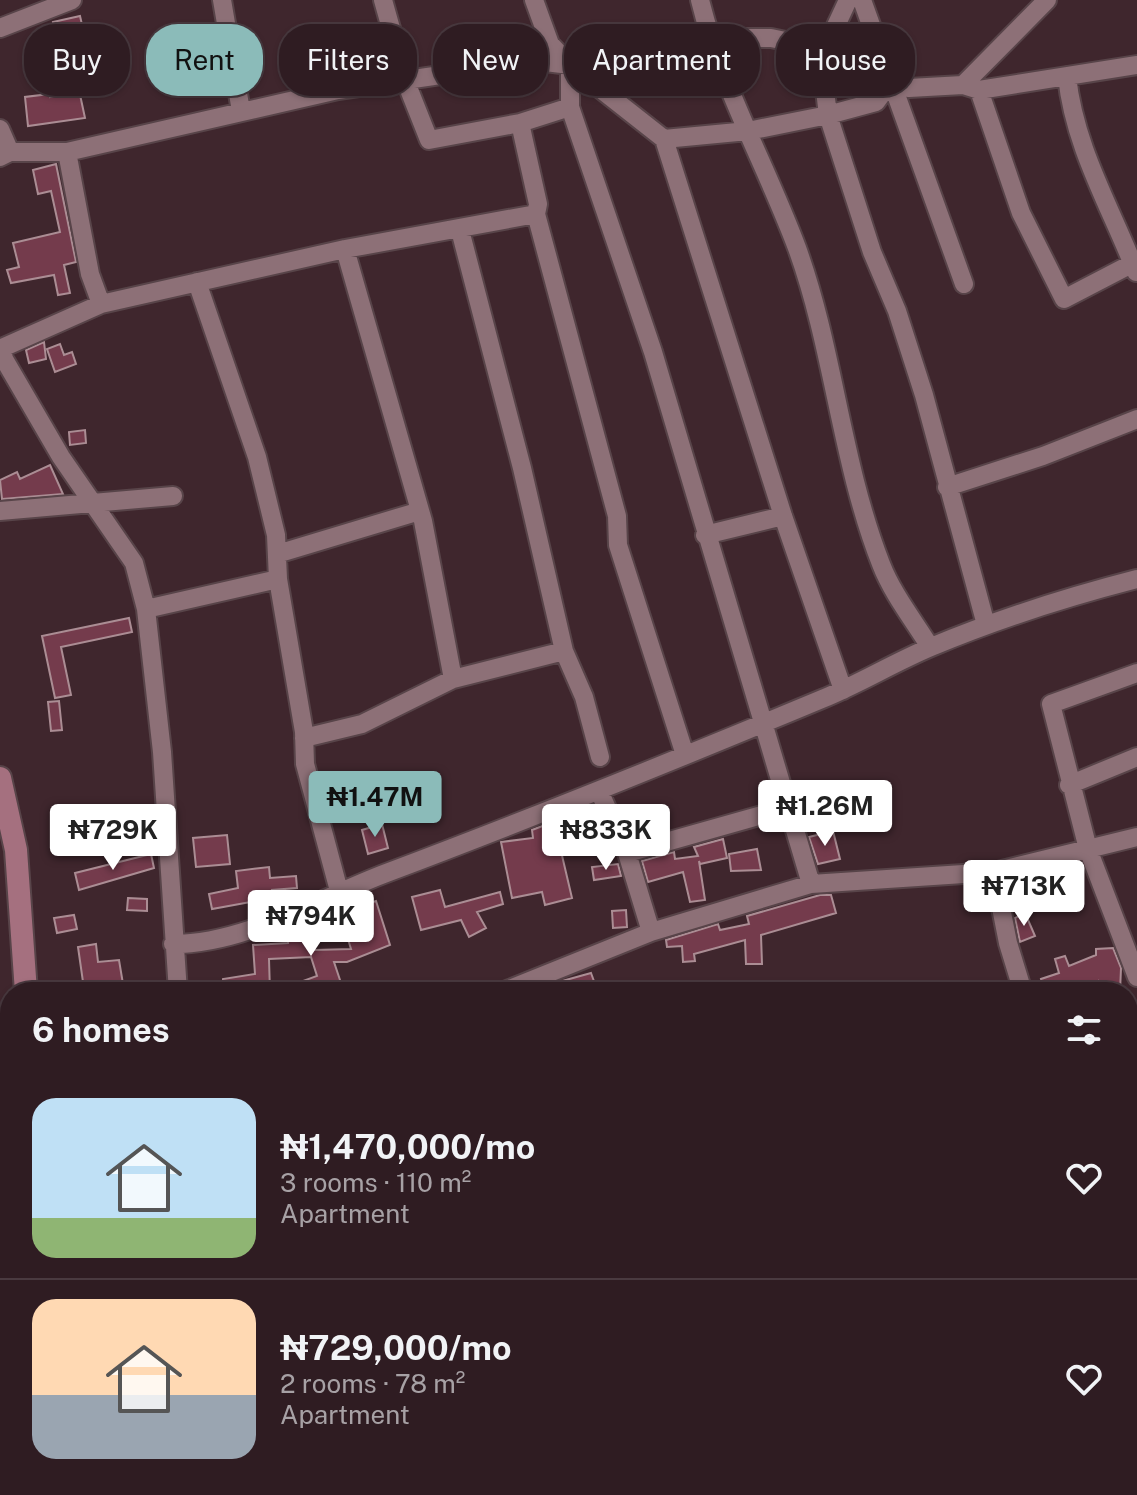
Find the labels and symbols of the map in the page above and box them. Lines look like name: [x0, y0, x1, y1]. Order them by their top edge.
pin: ₦1.47M: [310, 771, 440, 839]
pin: ₦1.26M: [760, 780, 890, 848]
pin: ₦729K: [57, 804, 169, 872]
pin: ₦833K: [550, 804, 662, 872]
pin: ₦713K: [968, 860, 1080, 928]
pin: ₦794K: [255, 890, 367, 958]

